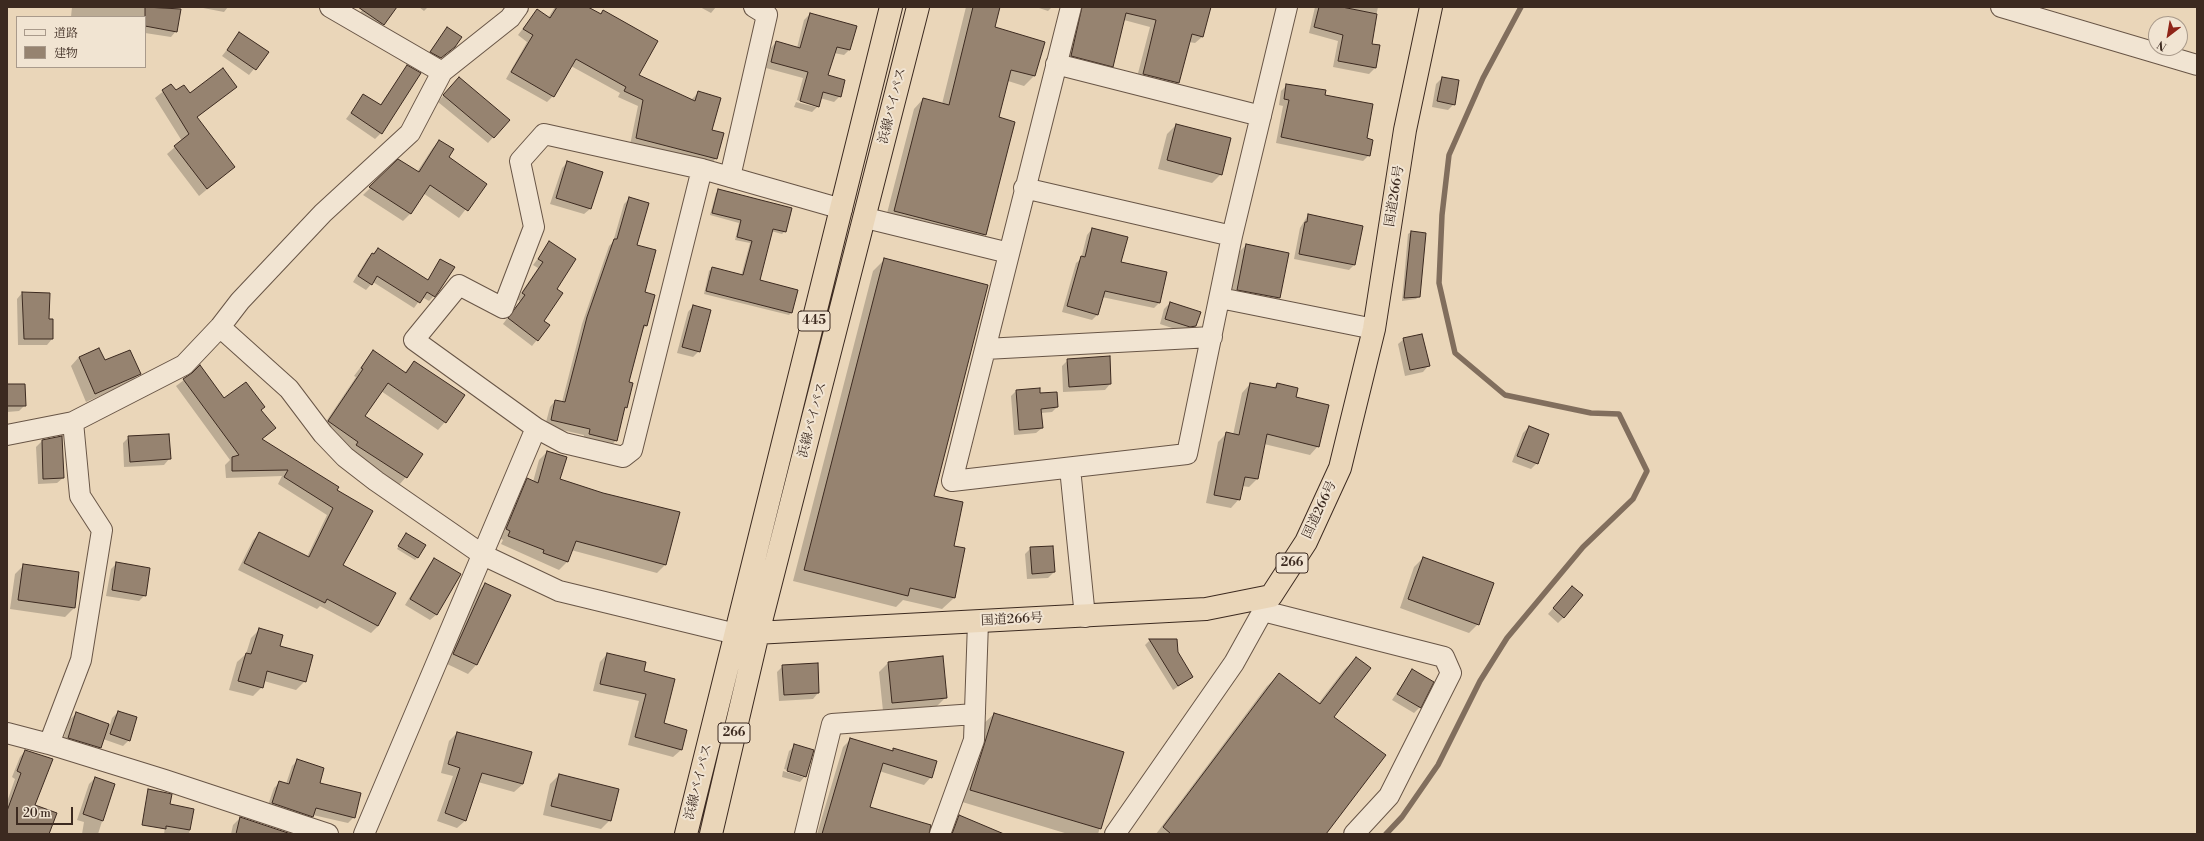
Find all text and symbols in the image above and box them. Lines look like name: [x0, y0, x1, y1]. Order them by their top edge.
legend: [16, 16, 146, 68]
north arrow: [2148, 16, 2188, 56]
text: 道路: [54, 26, 78, 41]
text: N: [2155, 37, 2170, 54]
text: 建物: [54, 46, 78, 61]
street label: 浜線バイパス: [876, 66, 910, 146]
street label: 国道266号: [1382, 164, 1408, 228]
road number: 445: [798, 311, 830, 331]
street label: 浜線バイパス: [795, 380, 831, 460]
street label: 国道266号: [1300, 479, 1340, 541]
road number: 266: [1276, 553, 1308, 573]
street label: 国道266号: [981, 611, 1043, 629]
road number: 266: [718, 723, 750, 743]
street label: 浜線バイパス: [682, 742, 716, 822]
scale bar: [18, 799, 75, 825]
text: 20 m: [23, 806, 51, 821]

